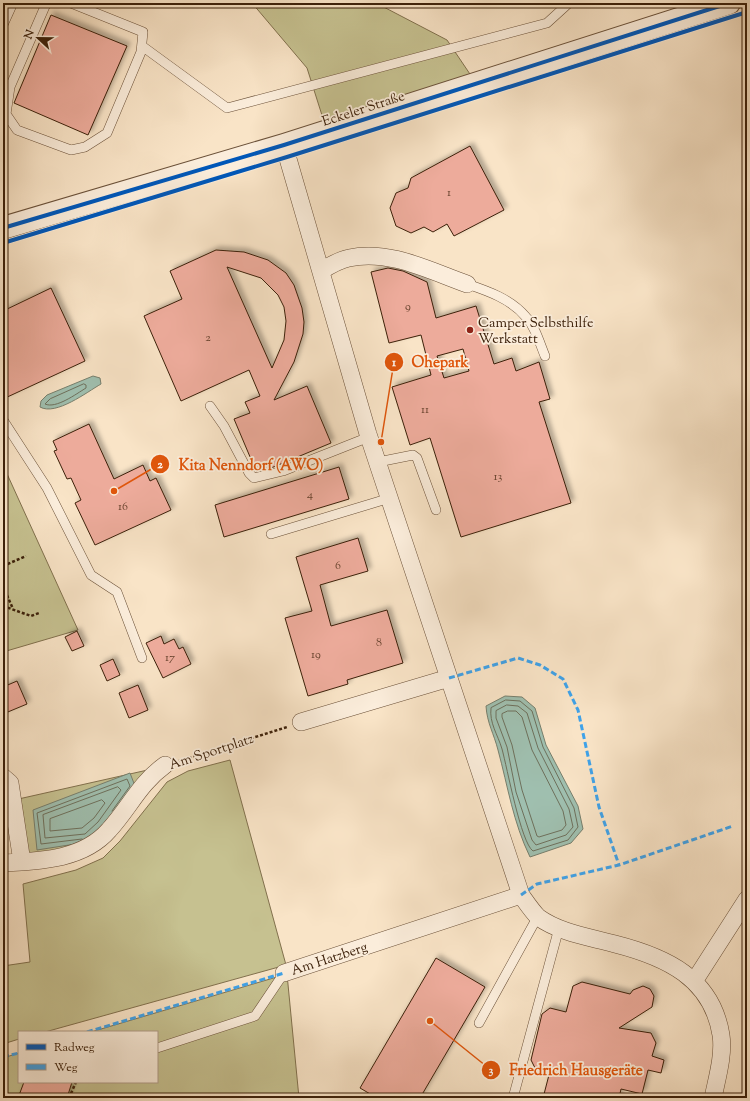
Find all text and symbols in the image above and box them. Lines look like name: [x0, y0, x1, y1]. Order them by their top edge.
north arrow: [18, 18, 58, 58]
text: N: [20, 27, 39, 43]
street label: Eckeler Straße: [320, 87, 408, 133]
house number: 1: [447, 184, 451, 202]
house number: 9: [405, 298, 411, 316]
place label: Camper Selbsthilfe Werkstatt: [478, 314, 593, 350]
marker: Camper Selbsthilfe Werkstatt: [465, 325, 475, 335]
house number: 2: [205, 329, 211, 347]
callout: Ohepark: [384, 349, 477, 376]
text: Ohepark: [411, 353, 469, 374]
text: 1: [391, 354, 397, 372]
house number: 11: [421, 401, 429, 419]
callout: Kita Nenndorf (AWO): [150, 451, 331, 478]
text: 2: [157, 456, 163, 474]
text: Kita Nenndorf (AWO): [179, 456, 323, 477]
house number: 13: [494, 468, 503, 486]
house number: 4: [307, 486, 313, 504]
house number: 16: [118, 498, 128, 516]
house number: 6: [335, 557, 341, 575]
house number: 8: [376, 634, 382, 652]
house number: 19: [311, 646, 321, 664]
house number: 17: [165, 649, 175, 667]
street label: Am Sportplatz: [167, 730, 256, 776]
street label: Am Hatzberg: [289, 938, 371, 982]
legend: [18, 1031, 158, 1083]
text: Radweg: [54, 1039, 95, 1057]
callout: Friedrich Hausgeräte: [481, 1056, 651, 1083]
text: Weg: [54, 1059, 78, 1077]
text: Friedrich Hausgeräte: [509, 1061, 643, 1082]
text: 3: [489, 1062, 494, 1080]

